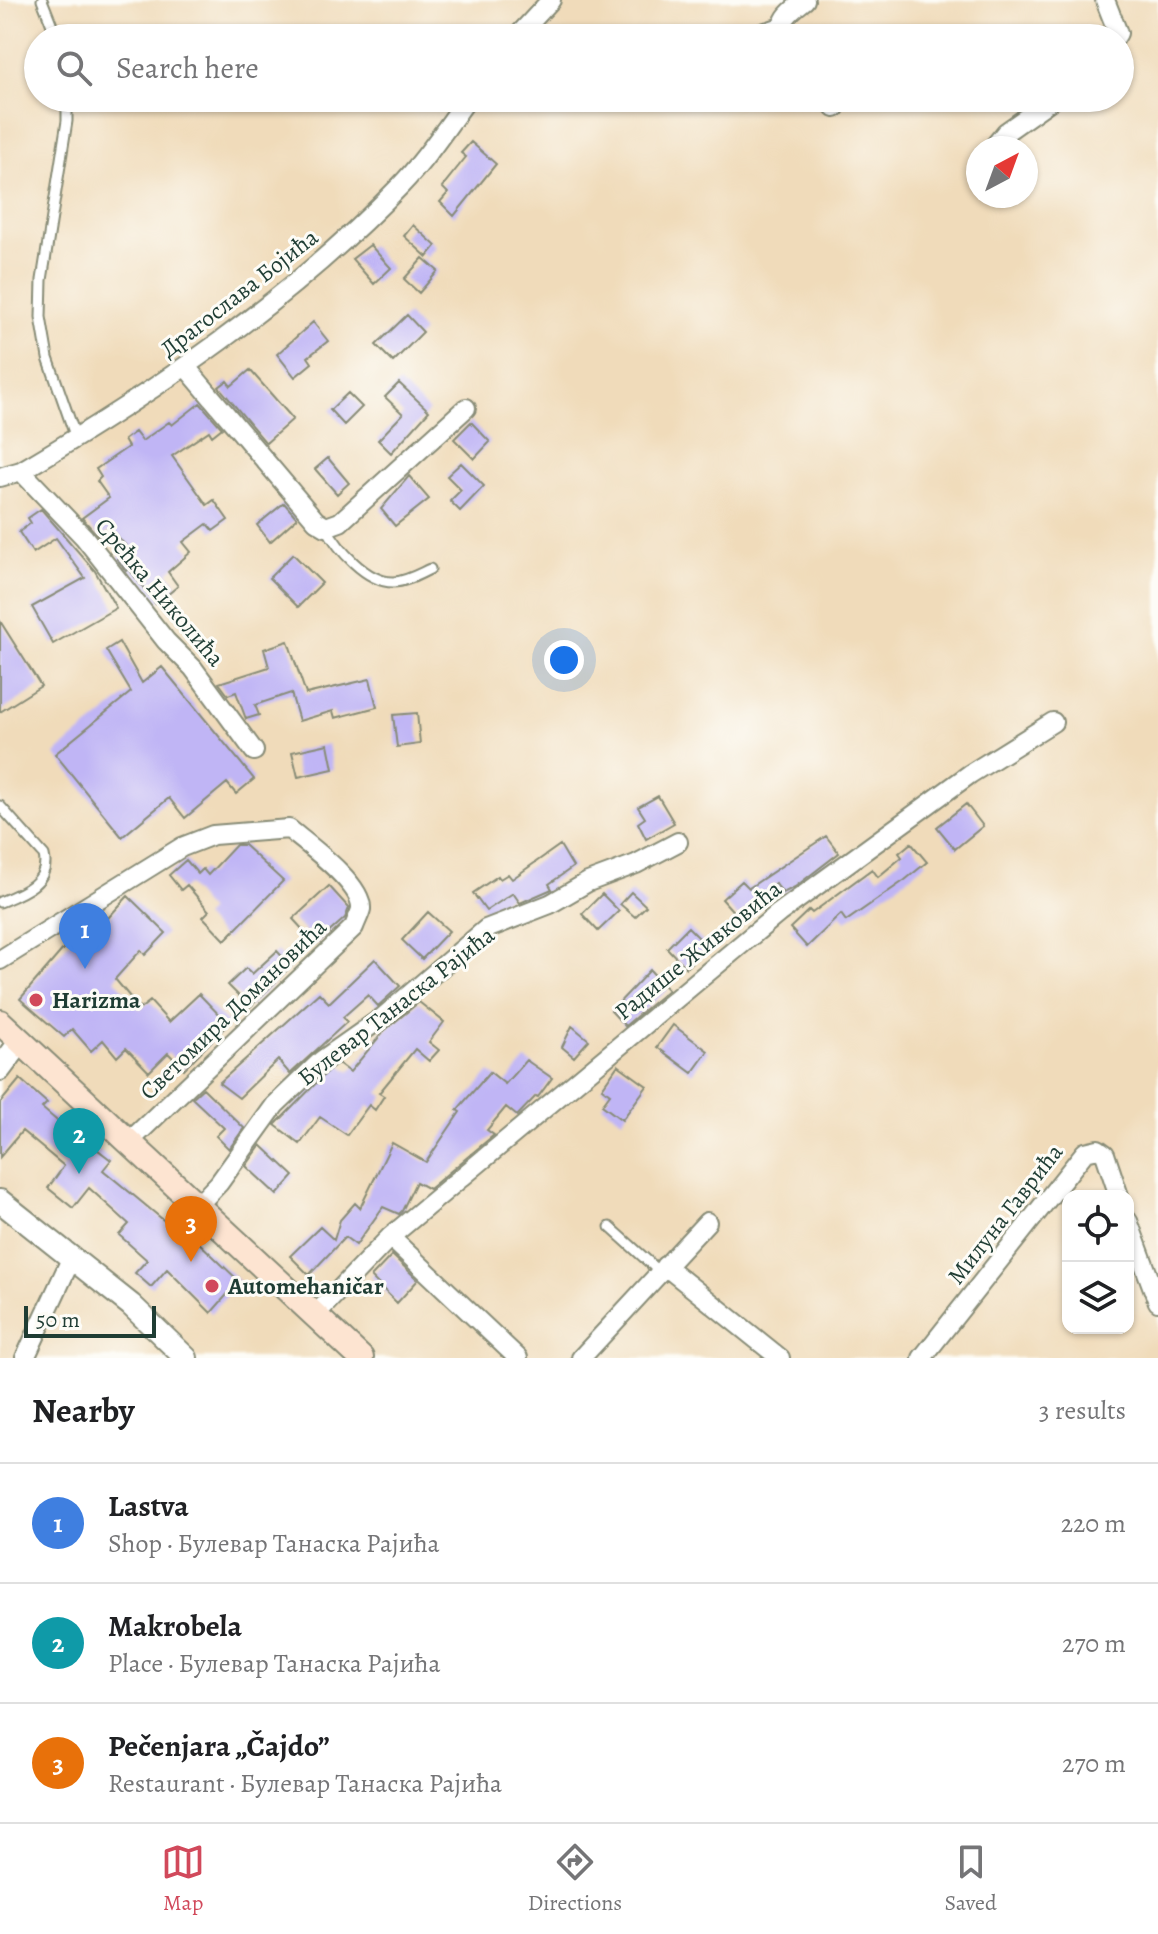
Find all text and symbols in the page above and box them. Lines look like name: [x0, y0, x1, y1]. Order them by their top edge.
search box: [24, 24, 1134, 112]
icon: search: [52, 46, 96, 90]
text: Search here: [116, 48, 259, 88]
north arrow: [966, 136, 1038, 208]
street label: Драгослава Бојића: [153, 221, 325, 365]
street label: Срећка Николића: [88, 511, 232, 673]
your location: [544, 640, 584, 680]
street label: Радише Живковића: [608, 873, 788, 1027]
pin: 1: [59, 903, 111, 969]
street label: Светомира Домановића: [133, 911, 333, 1107]
street label: Булевар Танаска Рајића: [291, 919, 501, 1093]
place label: Harizma: [52, 984, 141, 1016]
marker: Harizma: [27, 991, 45, 1009]
pin: 2: [53, 1108, 105, 1174]
street label: Милуна Гаврића: [940, 1137, 1070, 1291]
map controls: [1062, 1190, 1134, 1334]
button: locate: [1062, 1190, 1134, 1262]
pin: 3: [165, 1196, 217, 1262]
button: layers: [1062, 1262, 1134, 1334]
place label: Automehaničar: [227, 1270, 384, 1302]
marker: Automehaničar: [203, 1277, 221, 1295]
scale bar: [24, 1302, 156, 1338]
text: 50 m: [36, 1305, 80, 1335]
text: Nearby: [32, 1387, 135, 1434]
text: 3 results: [1039, 1393, 1126, 1428]
text: Lastva: [108, 1486, 189, 1526]
text: 1: [53, 1506, 63, 1541]
text: 220 m: [1061, 1506, 1126, 1541]
text: Shop · Булевар Танаска Рајића: [108, 1526, 440, 1561]
text: Makrobela: [108, 1606, 242, 1646]
text: 2: [52, 1626, 64, 1661]
text: 270 m: [1062, 1626, 1126, 1661]
text: Place · Булевар Танаска Рајића: [108, 1646, 441, 1681]
text: Pečenjara „Čajdo”: [108, 1726, 330, 1766]
text: 3: [52, 1746, 64, 1781]
text: 270 m: [1062, 1746, 1126, 1781]
text: Restaurant · Булевар Танаска Рајића: [108, 1766, 502, 1801]
tab: Map: [161, 1840, 205, 1918]
tab: Directions: [528, 1840, 622, 1918]
tab: Saved: [945, 1840, 997, 1918]

